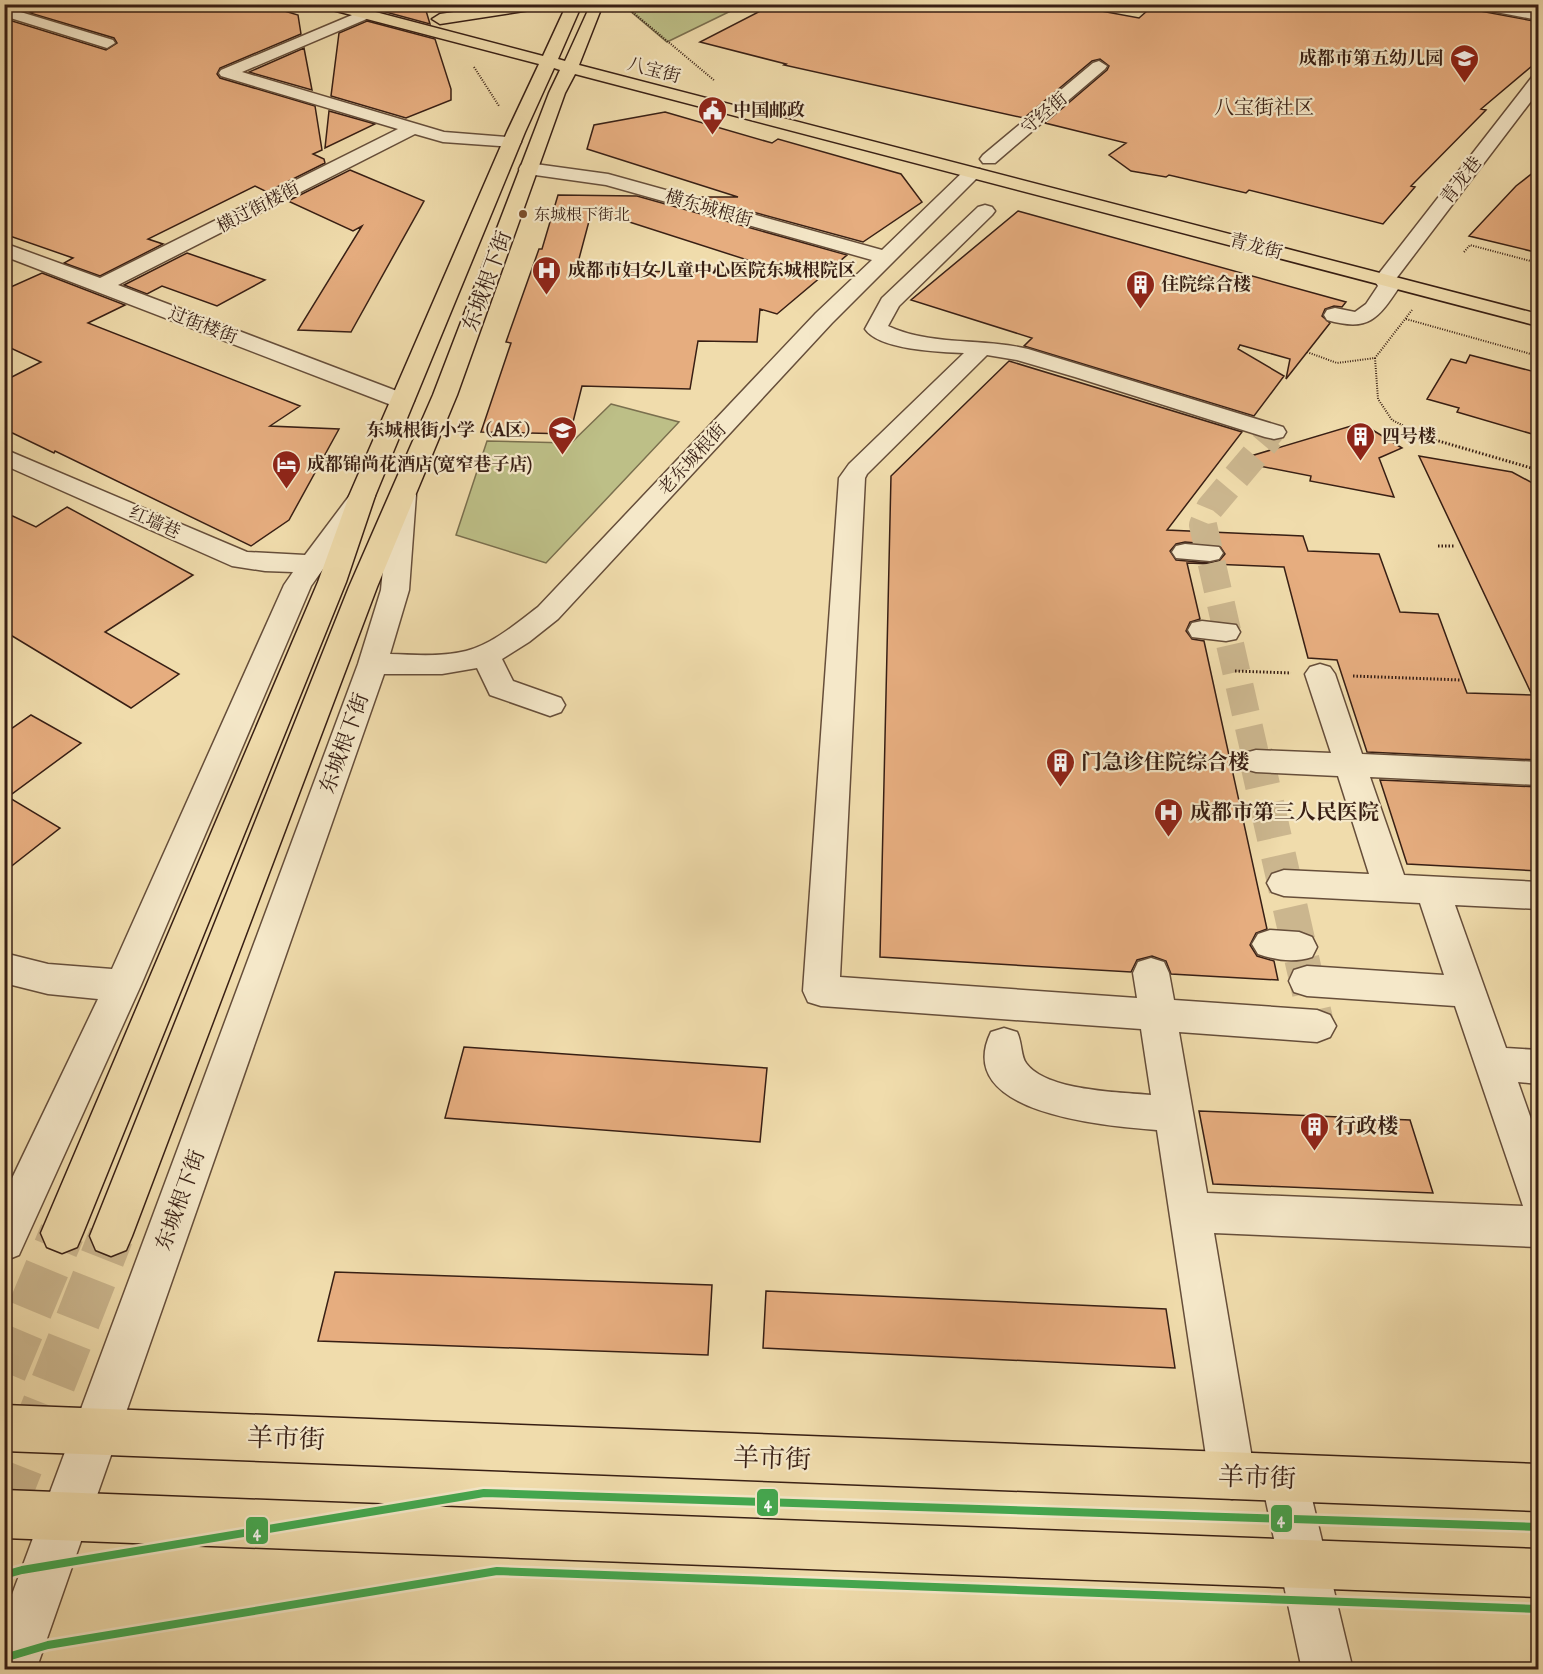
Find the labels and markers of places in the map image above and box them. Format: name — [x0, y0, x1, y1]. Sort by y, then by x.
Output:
school or university icon: 成都市第五幼儿园 — [1448, 42, 1480, 84]
place label: 成都市第五幼儿园 — [1299, 48, 1443, 71]
public building icon: 中国邮政 — [696, 94, 728, 136]
place label: 中国邮政 — [733, 100, 805, 123]
place label: 东城根下街北 — [534, 206, 630, 226]
marker: 东城根下街北 — [517, 208, 529, 220]
hospital icon: 成都市妇女儿童中心医院东城根院区 — [531, 254, 563, 296]
place label: 成都市妇女儿童中心医院东城根院区 — [568, 260, 856, 283]
building icon: 住院综合楼 — [1124, 268, 1156, 310]
place label: 住院综合楼 — [1161, 274, 1251, 297]
school or university icon: 东城根街小学（A区） — [546, 414, 578, 456]
place label: 东城根街小学（A区） — [367, 420, 541, 443]
building icon: 四号楼 — [1345, 420, 1377, 462]
place label: 四号楼 — [1382, 426, 1436, 449]
hotel icon: 成都锦尚花酒店(宽窄巷子店) — [270, 448, 302, 490]
place label: 成都锦尚花酒店(宽窄巷子店) — [307, 454, 532, 477]
building icon: 门急诊住院综合楼 — [1044, 746, 1076, 788]
place label: 门急诊住院综合楼 — [1081, 750, 1249, 777]
hospital icon: 成都市第三人民医院 — [1153, 796, 1185, 838]
place label: 成都市第三人民医院 — [1190, 800, 1379, 827]
building icon: 行政楼 — [1298, 1110, 1330, 1152]
place label: 行政楼 — [1335, 1114, 1398, 1141]

